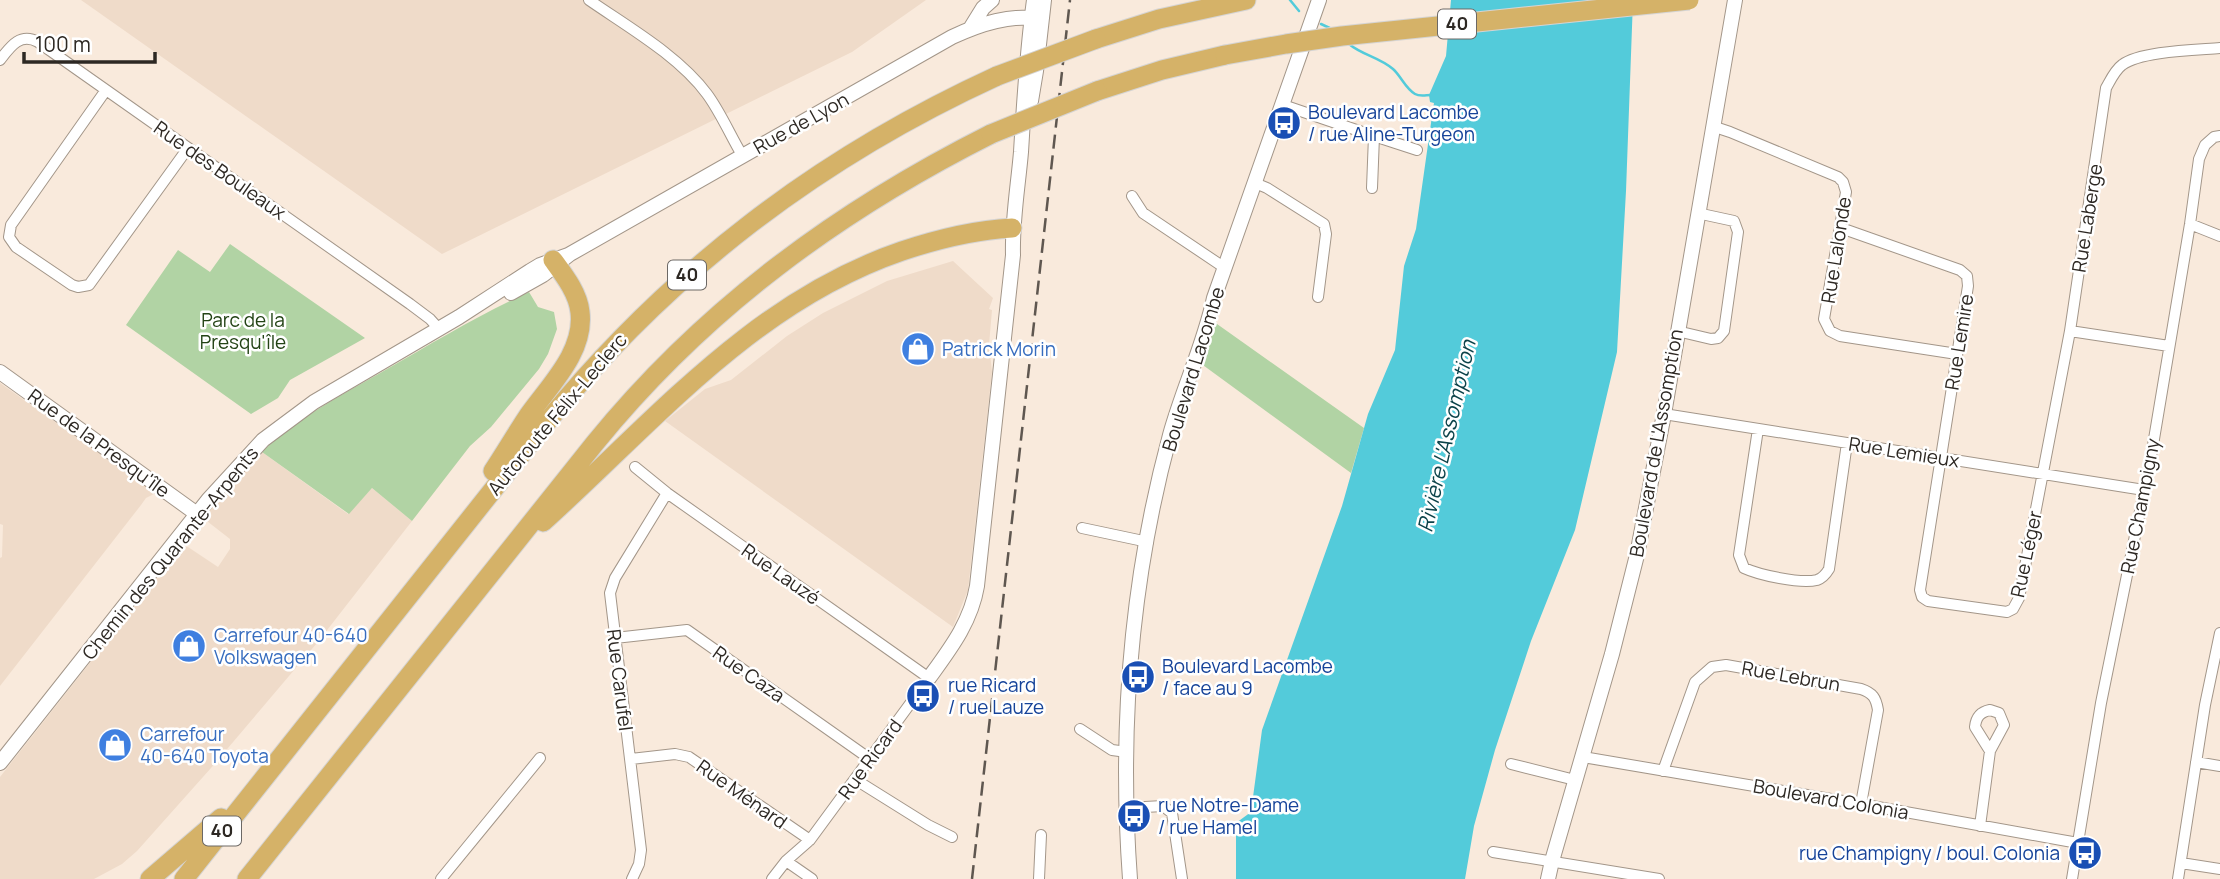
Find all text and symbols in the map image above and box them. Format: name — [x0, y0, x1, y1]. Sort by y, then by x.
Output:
road number: 40 — [1438, 9, 1476, 38]
scale bar — [24, 21, 156, 65]
text: 100 m — [35, 30, 91, 58]
street label: Rue de Lyon — [749, 86, 853, 160]
place label: Boulevard Lacombe / rue Aline-Turgeon — [1308, 99, 1479, 147]
bus stop icon: Boulevard Lacombe / rue Aline-Turgeon — [1265, 104, 1303, 142]
street label: Rue des Bouleaux — [149, 115, 291, 225]
street label: Rue Laberge — [2066, 162, 2108, 274]
street label: Rue Lalonde — [1815, 195, 1857, 305]
road number: 40 — [668, 260, 706, 290]
street label: Boulevard Lacombe — [1156, 283, 1230, 455]
street label: Rue Lemire — [1939, 292, 1979, 392]
park label: Parc de la Presqu'île — [200, 307, 286, 355]
street label: Autoroute Félix-Leclerc — [481, 327, 633, 501]
street label: Boulevard de L'Assomption — [1623, 327, 1689, 559]
shop icon: Patrick Morin — [899, 330, 937, 368]
place label: Patrick Morin — [942, 336, 1056, 362]
water label: Rivière L'Assomption — [1410, 336, 1482, 535]
street label: Rue de la Presqu'île — [23, 383, 175, 503]
street label: Rue Lemieux — [1847, 430, 1961, 474]
street label: Rue Champigny — [2114, 436, 2166, 576]
street label: Chemin des Quarante-Arpents — [76, 441, 264, 665]
street label: Rue Léger — [2004, 508, 2048, 600]
street label: Rue Lauzé — [737, 537, 825, 611]
place label: Carrefour 40-640 Volkswagen — [214, 622, 368, 670]
shop icon: Carrefour 40-640 Volkswagen — [170, 627, 208, 665]
street label: Rue Carufel — [601, 628, 639, 732]
street label: Rue Caza — [708, 640, 790, 708]
place label: Boulevard Lacombe / face au 9 — [1162, 653, 1333, 701]
street label: Rue Lebrun — [1740, 655, 1842, 697]
bus stop icon: Boulevard Lacombe / face au 9 — [1119, 658, 1157, 696]
place label: rue Ricard / rue Lauze — [948, 672, 1044, 720]
bus stop icon: rue Ricard / rue Lauze — [904, 677, 942, 715]
street label: Rue Ricard — [832, 714, 908, 804]
place label: Carrefour 40-640 Toyota — [140, 721, 269, 769]
shop icon: Carrefour 40-640 Toyota — [96, 726, 134, 764]
street label: Rue Ménard — [692, 753, 792, 835]
street label: Boulevard Colonia — [1751, 773, 1911, 825]
place label: rue Notre-Dame / rue Hamel — [1158, 792, 1299, 840]
bus stop icon: rue Notre-Dame / rue Hamel — [1115, 797, 1153, 835]
road number: 40 — [203, 816, 241, 846]
bus stop icon: rue Champigny / boul. Colonia — [2066, 834, 2104, 872]
place label: rue Champigny / boul. Colonia — [1799, 840, 2060, 866]

